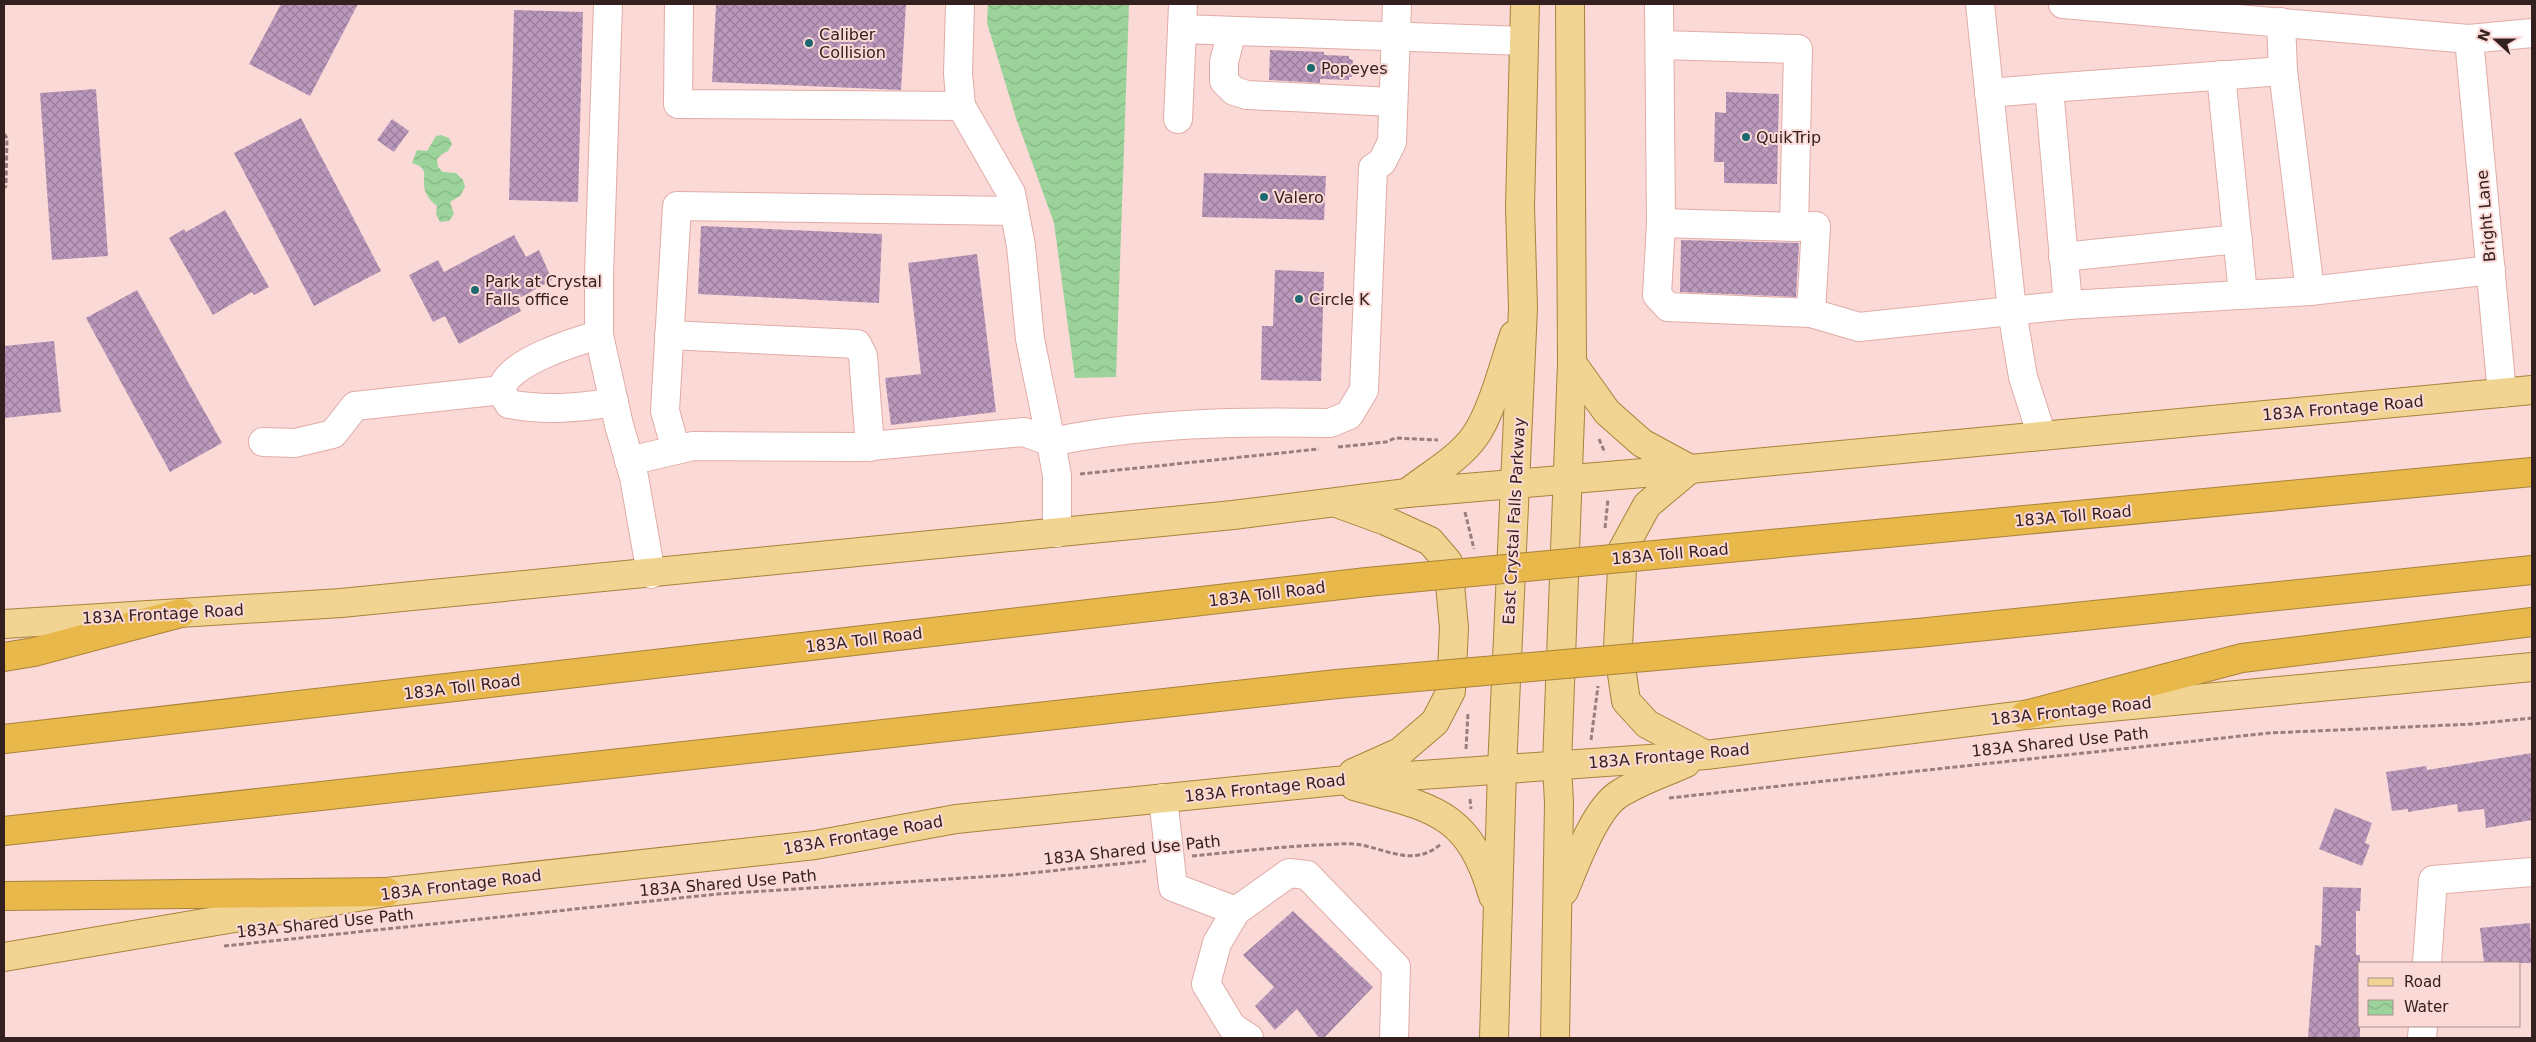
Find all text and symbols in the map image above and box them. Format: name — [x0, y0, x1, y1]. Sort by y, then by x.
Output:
north arrow — [2471, 15, 2521, 65]
place label: Caliber Collision — [819, 25, 886, 62]
text: N — [2474, 27, 2493, 44]
marker: Caliber Collision — [803, 37, 815, 49]
place label: Popeyes — [1321, 59, 1388, 78]
marker: Popeyes — [1305, 62, 1317, 74]
place label: QuikTrip — [1756, 128, 1821, 147]
marker: QuikTrip — [1740, 131, 1752, 143]
street label: Bright Lane — [2473, 169, 2499, 263]
place label: Valero — [1274, 188, 1324, 207]
marker: Valero — [1258, 191, 1270, 203]
place label: Park at Crystal Falls office — [485, 272, 602, 309]
marker: Park at Crystal Falls office — [469, 284, 481, 296]
place label: Circle K — [1309, 290, 1370, 309]
marker: Circle K — [1293, 293, 1305, 305]
street label: 183A Frontage Road — [2261, 391, 2425, 425]
street label: East Crystal Falls Parkway — [1499, 417, 1529, 625]
street label: 183A Toll Road — [2014, 501, 2132, 531]
street label: 183A Toll Road — [1611, 539, 1729, 569]
street label: 183A Toll Road — [1208, 577, 1326, 611]
street label: 183A Frontage Road — [82, 600, 244, 628]
street label: 183A Toll Road — [805, 623, 923, 657]
street label: 183A Toll Road — [403, 670, 521, 704]
street label: 183A Frontage Road — [1989, 693, 2153, 729]
street label: 183A Shared Use Path — [1970, 723, 2150, 761]
street label: 183A Frontage Road — [1587, 739, 1751, 773]
street label: 183A Frontage Road — [1183, 770, 1347, 806]
street label: 183A Frontage Road — [782, 812, 944, 858]
street label: 183A Shared Use Path — [1042, 831, 1222, 869]
street label: 183A Frontage Road — [379, 866, 543, 904]
street label: 183A Shared Use Path — [638, 866, 818, 900]
street label: 183A Shared Use Path — [235, 904, 415, 942]
legend — [2358, 962, 2521, 1027]
text: Road — [2404, 973, 2442, 991]
text: Water — [2404, 998, 2449, 1016]

